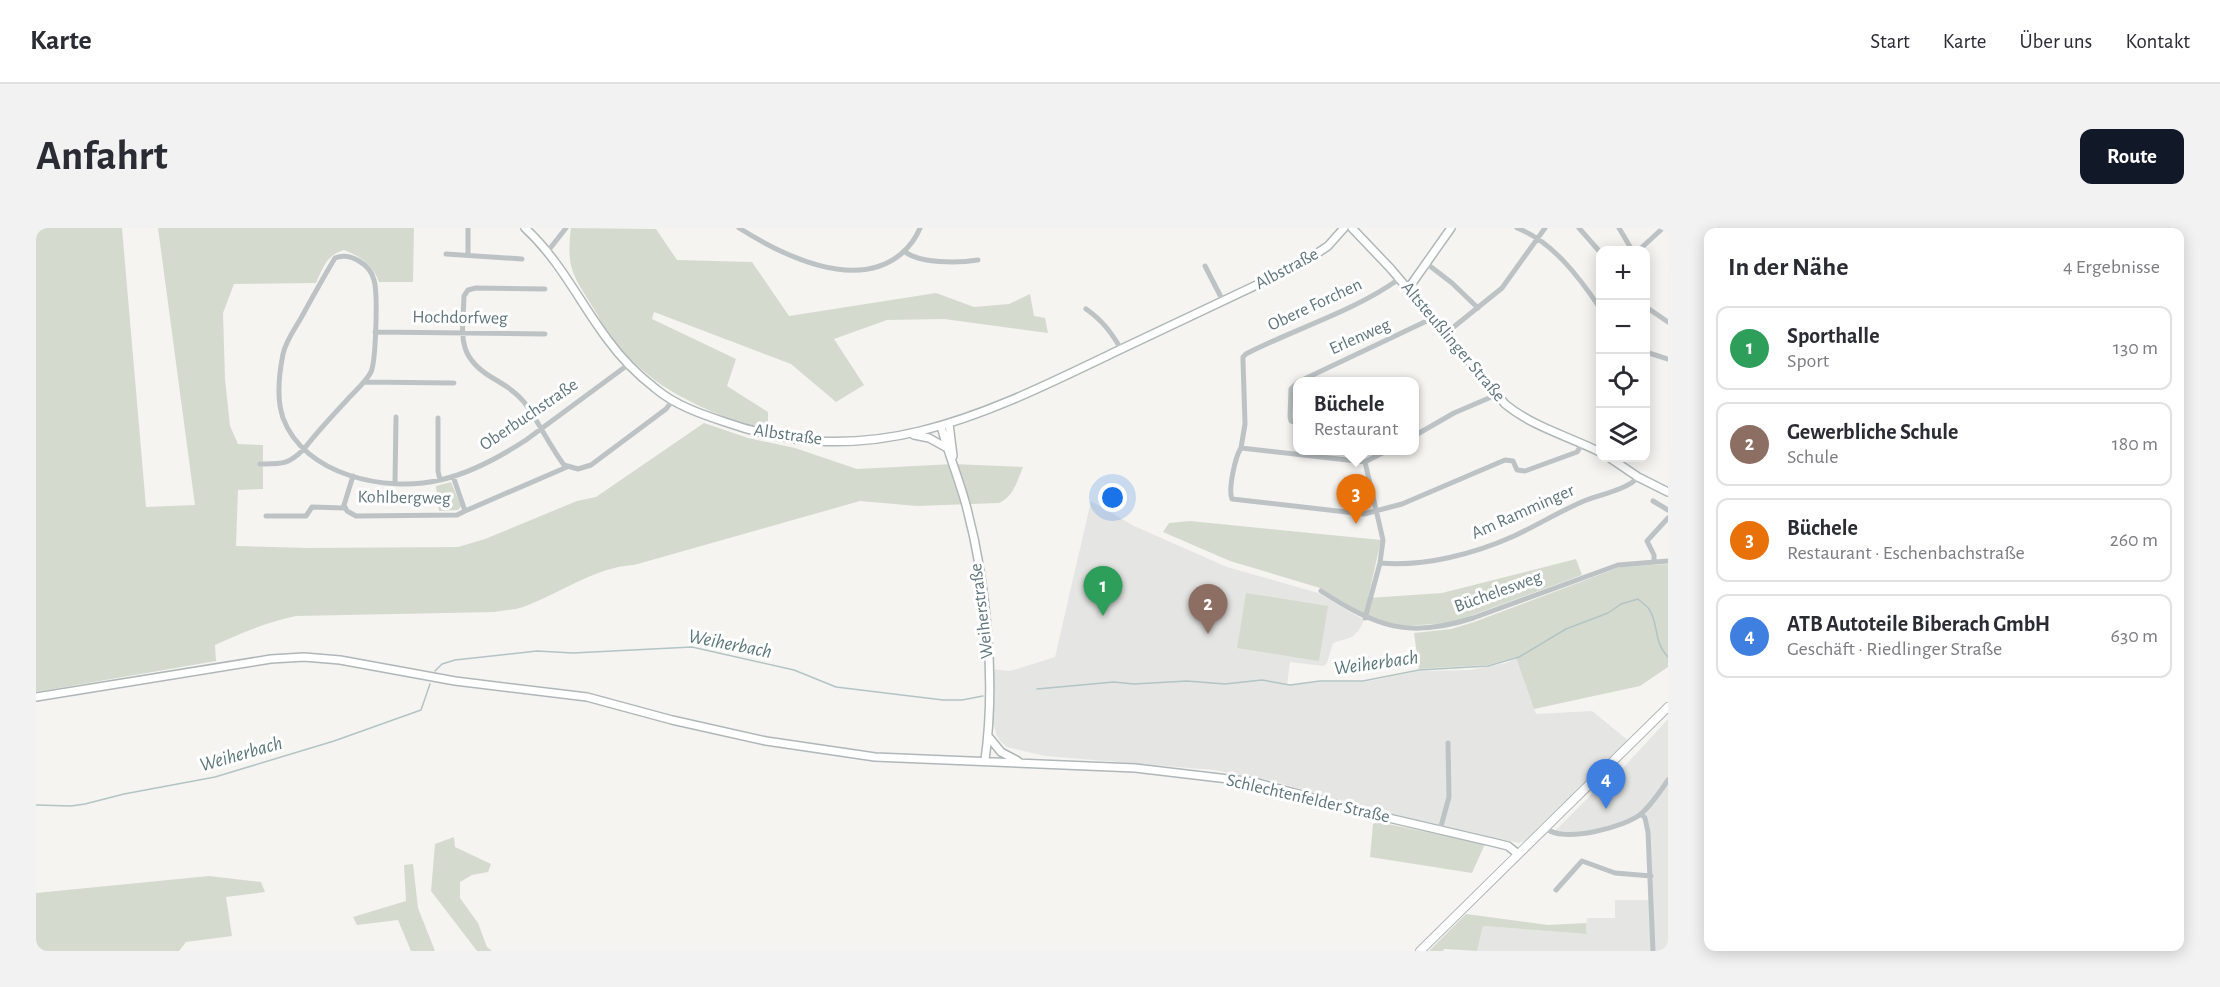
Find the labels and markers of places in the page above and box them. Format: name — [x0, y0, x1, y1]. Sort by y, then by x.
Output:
pin: 3 — [1336, 474, 1376, 524]
pin: 1 — [1084, 566, 1122, 616]
pin: 2 — [1188, 584, 1228, 634]
pin: 4 — [1586, 760, 1626, 809]

